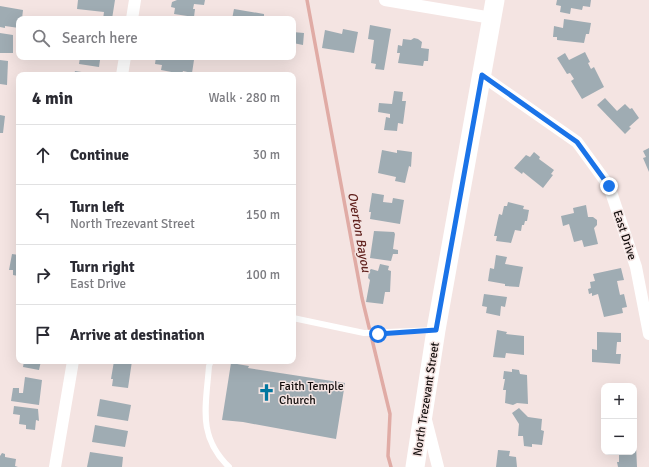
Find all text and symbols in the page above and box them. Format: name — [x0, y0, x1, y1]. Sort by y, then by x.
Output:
search box — [16, 16, 296, 60]
icon: search — [30, 27, 52, 49]
text: Search here — [62, 29, 138, 47]
text: 4 min — [32, 88, 73, 109]
text: Walk · 280 m — [209, 90, 280, 106]
icon: ahead — [32, 144, 54, 166]
text: Continue — [70, 146, 129, 164]
text: 30 m — [253, 147, 280, 163]
route end — [600, 177, 618, 195]
water label: Overton Bayou — [344, 191, 374, 274]
text: Turn left — [70, 198, 124, 216]
icon: left — [32, 204, 54, 226]
text: 150 m — [246, 207, 280, 223]
street label: East Drive — [609, 208, 640, 262]
text: North Trezevant Street — [70, 216, 195, 232]
text: Turn right — [70, 258, 135, 276]
icon: right — [32, 264, 54, 286]
text: 100 m — [246, 267, 280, 283]
text: East Drive — [70, 276, 126, 292]
icon: arrive — [32, 324, 54, 346]
route start — [369, 325, 387, 343]
text: Arrive at destination — [70, 326, 205, 344]
street label: North Trezevant Street — [410, 341, 443, 457]
place label: Faith Temple Church — [279, 379, 344, 408]
church icon: Faith Temple Church — [256, 383, 276, 403]
map controls — [601, 383, 637, 455]
button: + — [601, 383, 637, 419]
button: − — [601, 419, 637, 455]

